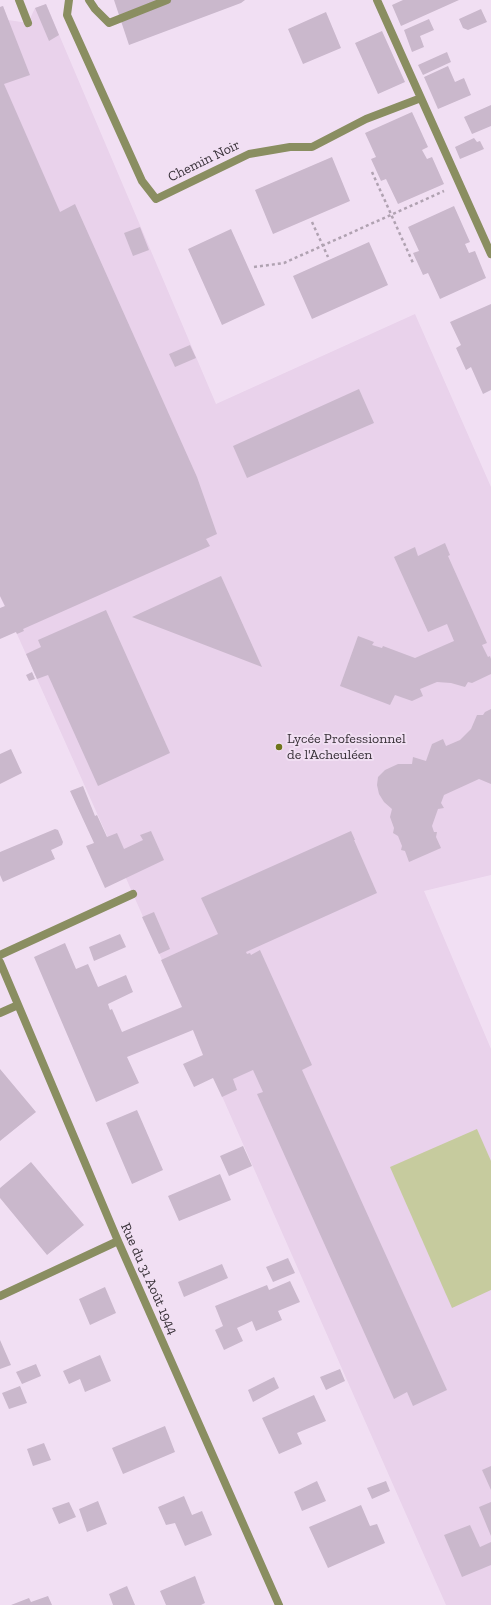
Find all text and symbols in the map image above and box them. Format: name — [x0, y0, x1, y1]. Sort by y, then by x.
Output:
street label: Chemin Noir — [165, 136, 243, 186]
place label: Lycée Professionnel de l'Acheuléen — [287, 731, 406, 764]
marker: Lycée Professionnel de l'Acheuléen — [274, 742, 284, 752]
street label: Rue du 31 Août 1944 — [117, 1220, 181, 1338]

